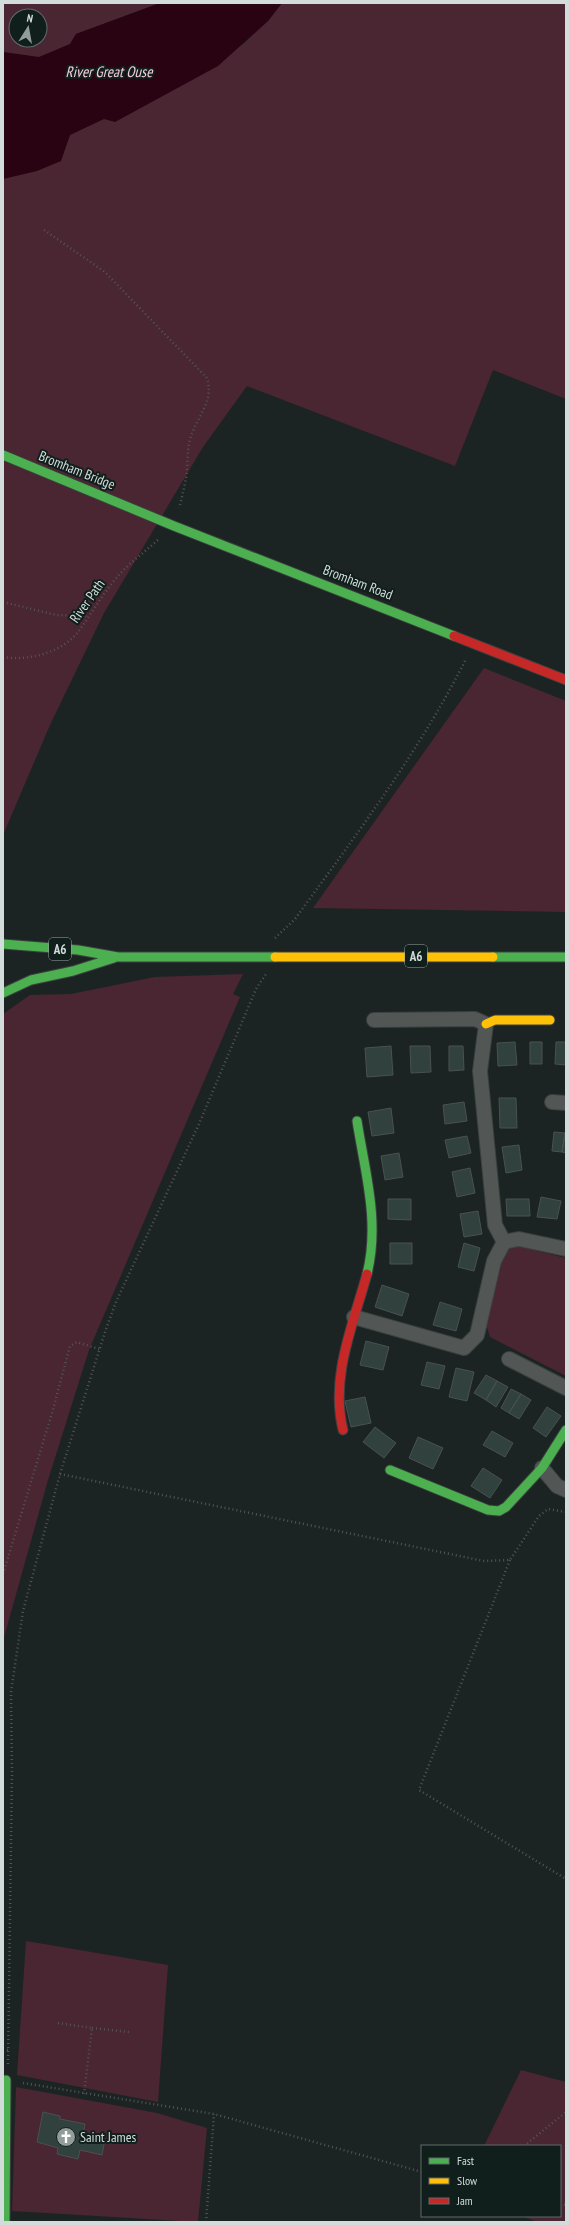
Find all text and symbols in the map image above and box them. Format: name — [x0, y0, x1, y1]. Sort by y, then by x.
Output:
north arrow — [8, 8, 48, 48]
text: N — [26, 11, 34, 26]
water label: River Great Ouse — [66, 62, 153, 81]
street label: Bromham Bridge — [36, 447, 118, 494]
street label: Bromham Road — [321, 560, 395, 604]
street label: River Path — [65, 576, 109, 626]
road number: A6 — [49, 938, 71, 960]
road number: A6 — [405, 945, 427, 967]
church icon: Saint James — [55, 2126, 77, 2148]
place label: Saint James — [80, 2128, 136, 2146]
legend — [421, 2145, 561, 2217]
text: Fast — [457, 2153, 475, 2168]
text: Slow — [457, 2173, 478, 2188]
text: Jam — [456, 2193, 473, 2208]

